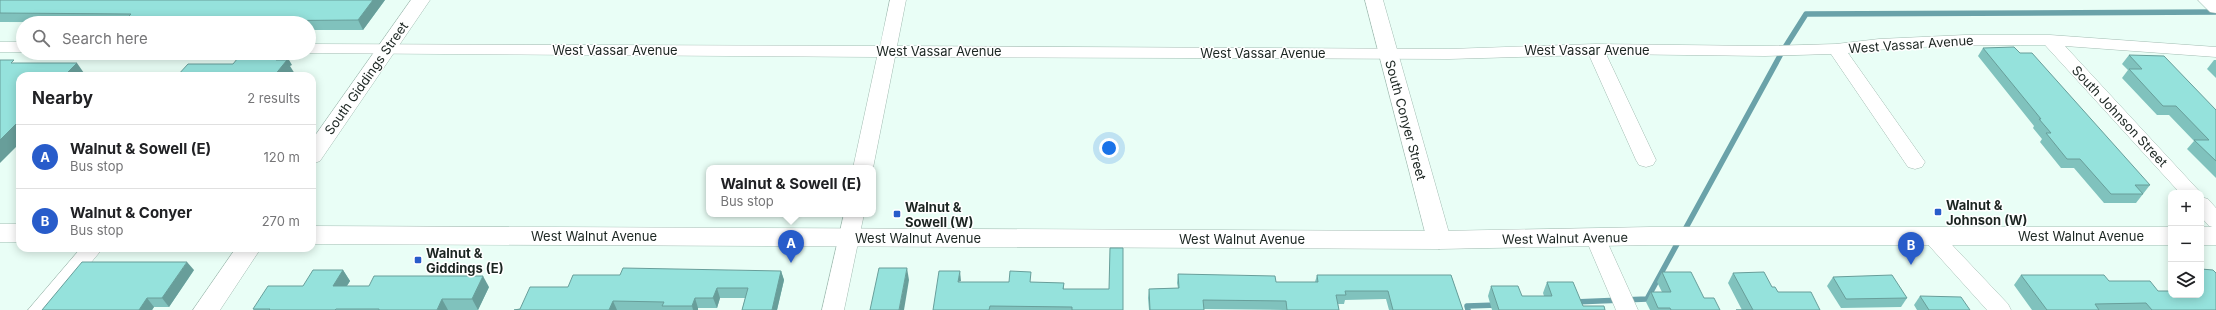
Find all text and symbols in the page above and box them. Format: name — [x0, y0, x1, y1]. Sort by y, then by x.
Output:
search box — [16, 16, 316, 60]
street label: South Giddings Street — [321, 18, 411, 138]
icon: search — [30, 27, 52, 49]
text: Search here — [62, 29, 148, 48]
street label: West Vassar Avenue — [1848, 32, 1974, 56]
street label: West Vassar Avenue — [552, 42, 678, 58]
street label: West Vassar Avenue — [1524, 42, 1650, 58]
street label: West Vassar Avenue — [876, 43, 1002, 59]
street label: West Vassar Avenue — [1200, 45, 1326, 61]
street label: South Conyer Street — [1382, 58, 1430, 182]
street label: South Johnson Street — [2069, 62, 2171, 170]
text: Nearby — [32, 88, 93, 108]
text: 2 results — [247, 90, 300, 106]
your location — [1099, 138, 1119, 158]
text: Walnut & Sowell (E) — [70, 139, 211, 158]
text: A — [40, 149, 50, 165]
text: 120 m — [264, 149, 300, 165]
text: Bus stop — [70, 158, 123, 174]
popup — [706, 165, 876, 217]
text: Walnut & Sowell (E) — [720, 174, 862, 193]
map controls — [2168, 190, 2204, 298]
button: + — [2168, 190, 2204, 226]
text: Bus stop — [720, 193, 774, 209]
place label: Walnut & Johnson (W) — [1946, 197, 2027, 228]
place label: Walnut & Sowell (W) — [905, 199, 973, 230]
text: Walnut & Conyer — [70, 203, 192, 222]
marker: Walnut & Johnson (W) — [1933, 207, 1943, 217]
marker: Walnut & Sowell (W) — [892, 209, 902, 219]
text: B — [41, 213, 49, 229]
text: 270 m — [262, 213, 300, 229]
text: Bus stop — [70, 222, 123, 238]
button: − — [2168, 226, 2204, 262]
street label: West Walnut Avenue — [531, 228, 657, 244]
street label: West Walnut Avenue — [2018, 228, 2144, 244]
street label: West Walnut Avenue — [1502, 229, 1628, 247]
pin: A — [778, 230, 804, 263]
street label: West Walnut Avenue — [855, 230, 981, 246]
street label: West Walnut Avenue — [1179, 231, 1305, 247]
pin: B — [1898, 232, 1924, 265]
place label: Walnut & Giddings (E) — [426, 245, 504, 276]
marker: Walnut & Giddings (E) — [413, 255, 423, 265]
button: layers — [2168, 262, 2204, 298]

